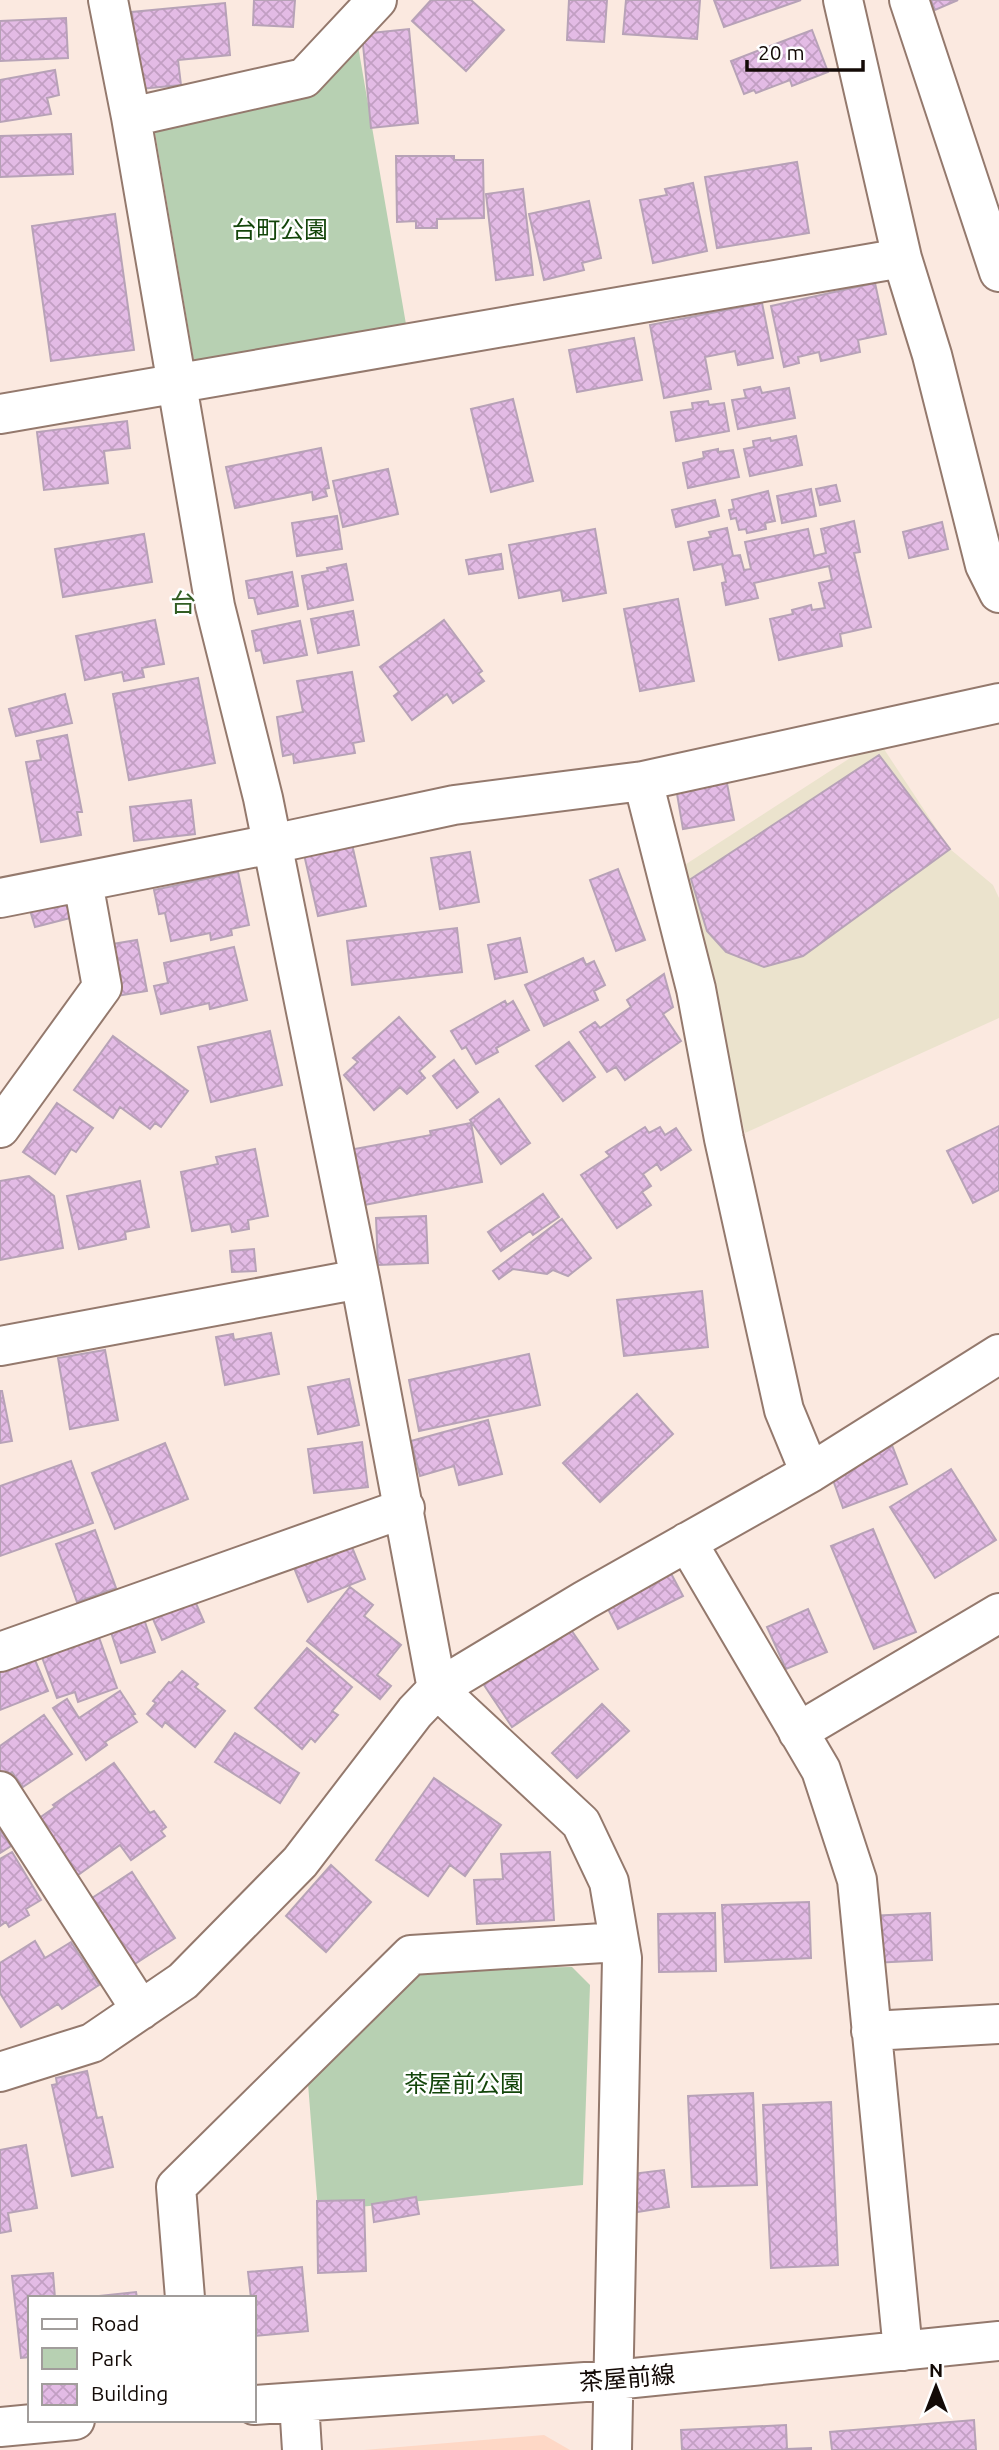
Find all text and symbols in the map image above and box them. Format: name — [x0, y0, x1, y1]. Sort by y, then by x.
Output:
scale bar — [747, 28, 862, 72]
text: 20 m — [758, 40, 805, 64]
park label: 台町公園 — [232, 216, 328, 243]
district label: 台 — [170, 588, 196, 617]
park label: 茶屋前公園 — [404, 2070, 524, 2097]
legend — [28, 2296, 256, 2422]
text: Road — [91, 2311, 139, 2335]
text: Park — [91, 2346, 133, 2370]
north arrow — [901, 2352, 971, 2422]
text: N — [929, 2359, 943, 2381]
street label: 茶屋前線 — [578, 2360, 676, 2396]
text: Building — [91, 2381, 168, 2405]

